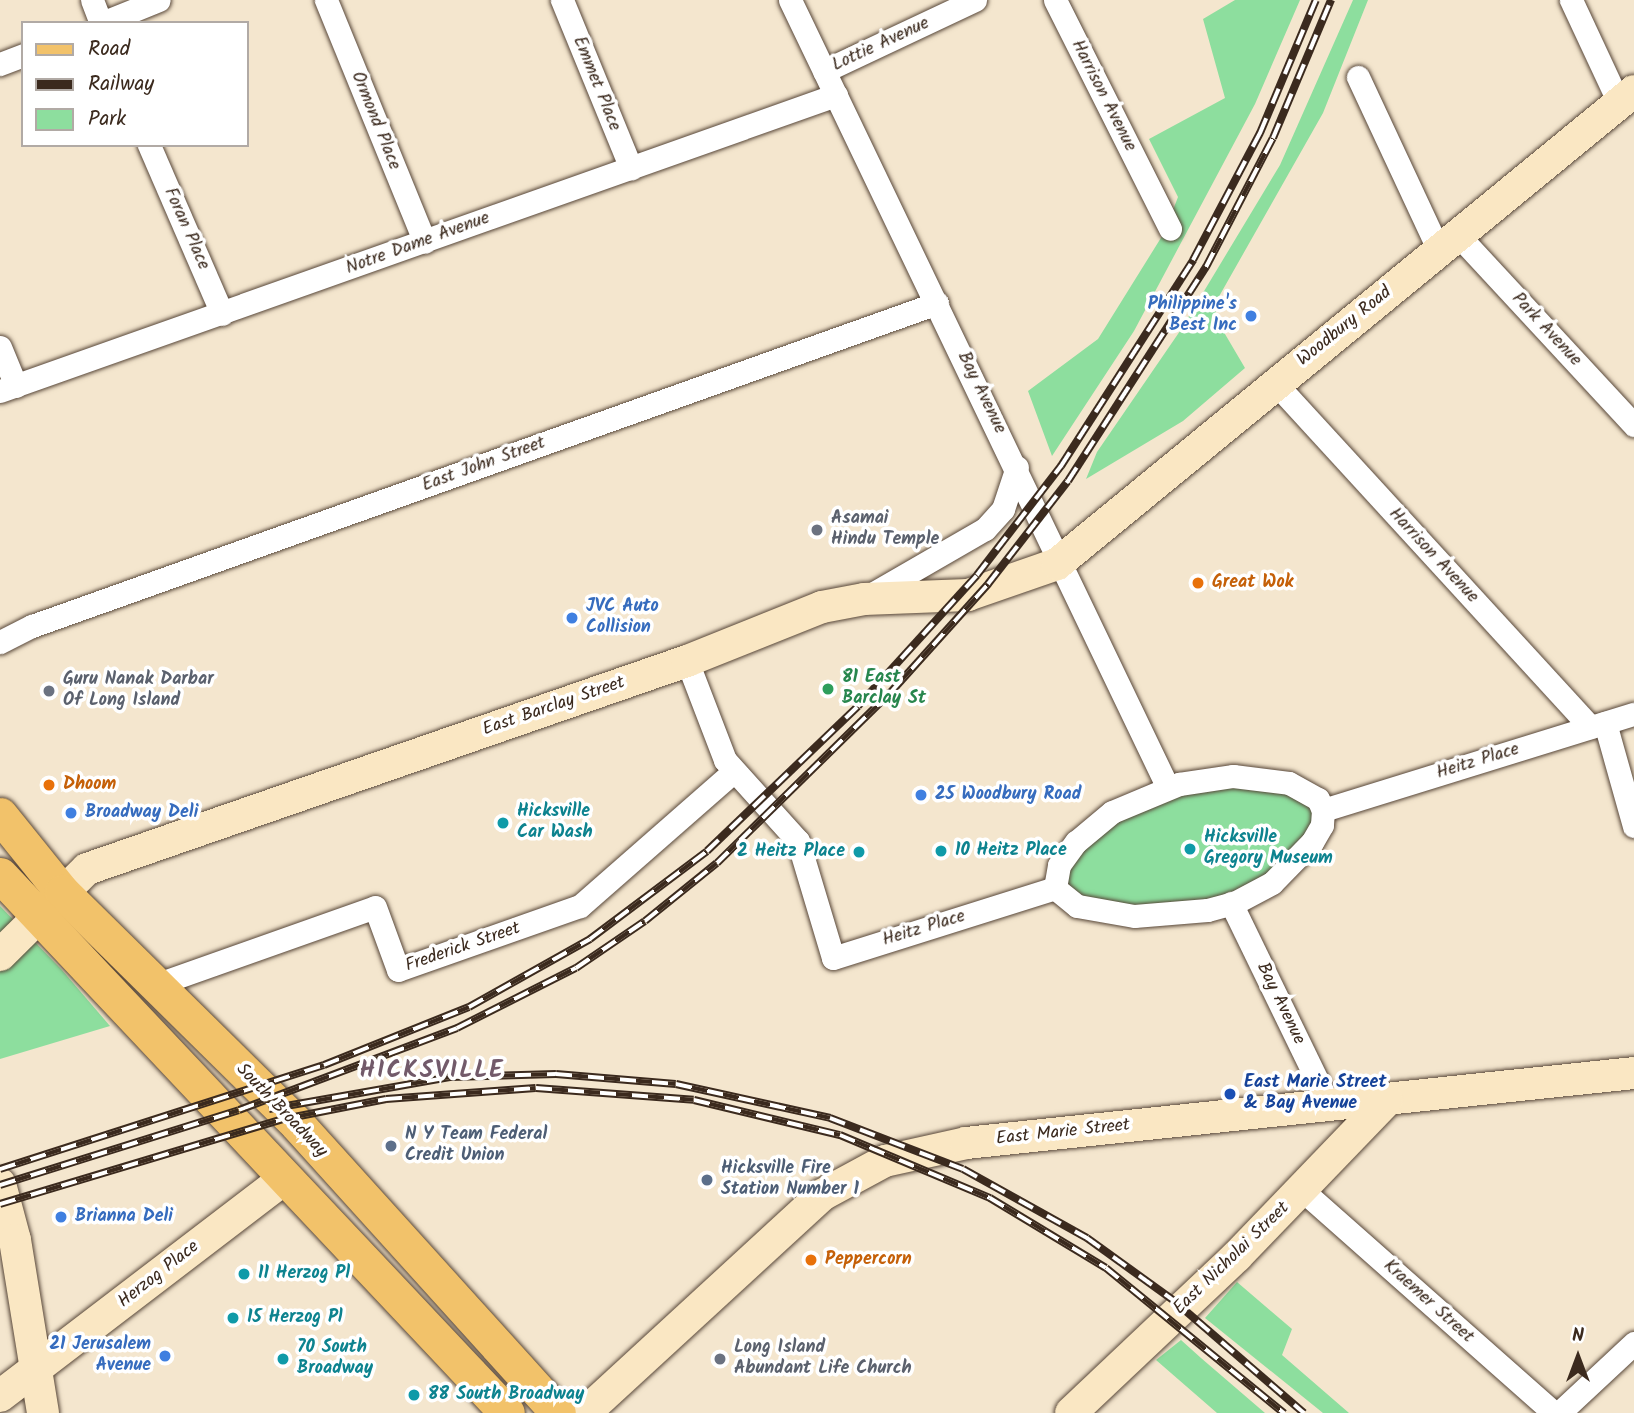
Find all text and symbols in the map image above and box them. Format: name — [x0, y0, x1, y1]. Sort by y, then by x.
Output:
street label: Lottie Avenue — [829, 13, 933, 77]
legend — [21, 21, 248, 147]
text: Road — [88, 33, 130, 66]
street label: Emmet Place — [567, 33, 625, 135]
street label: Harrison Avenue — [1066, 37, 1140, 155]
text: Railway — [88, 68, 154, 101]
street label: Ormond Place — [346, 69, 404, 173]
text: Park — [88, 103, 126, 136]
street label: Foran Place — [158, 185, 214, 273]
street label: Notre Dame Avenue — [343, 208, 493, 280]
street label: Woodbury Road — [1293, 282, 1397, 372]
street label: Park Avenue — [1506, 289, 1586, 371]
place label: Philippine's Best Inc — [1148, 295, 1237, 338]
marker: Philippine's Best Inc — [1243, 308, 1259, 324]
street label: Bay Avenue — [952, 348, 1010, 438]
street label: East John Street — [419, 433, 549, 497]
street label: Harrison Avenue — [1383, 504, 1483, 608]
place label: Asamai Hindu Temple — [831, 509, 939, 552]
marker: Asamai Hindu Temple — [809, 522, 825, 538]
place label: Great Wok — [1212, 572, 1293, 594]
marker: Great Wok — [1190, 575, 1206, 591]
place label: JVC Auto Collision — [586, 597, 659, 640]
marker: JVC Auto Collision — [564, 610, 580, 626]
place label: 81 East Barclay St — [842, 668, 926, 710]
place label: Guru Nanak Darbar Of Long Island — [63, 670, 214, 712]
street label: East Barclay Street — [480, 673, 628, 741]
marker: 81 East Barclay St — [820, 681, 836, 697]
marker: Guru Nanak Darbar Of Long Island — [41, 683, 57, 699]
street label: Heitz Place — [1434, 739, 1522, 785]
place label: Dhoom — [63, 774, 116, 796]
marker: Dhoom — [41, 777, 57, 793]
place label: 25 Woodbury Road — [935, 784, 1081, 806]
marker: 25 Woodbury Road — [913, 787, 929, 803]
place label: Broadway Deli — [85, 802, 198, 824]
place label: Hicksville Car Wash — [517, 802, 593, 844]
marker: Broadway Deli — [63, 805, 79, 821]
marker: Hicksville Car Wash — [495, 815, 511, 831]
place label: Hicksville Gregory Museum — [1204, 828, 1333, 870]
place label: 10 Heitz Place — [955, 840, 1067, 862]
place label: 2 Heitz Place — [737, 841, 845, 863]
marker: Hicksville Gregory Museum — [1182, 841, 1198, 857]
marker: 10 Heitz Place — [933, 843, 949, 859]
marker: 2 Heitz Place — [851, 844, 867, 860]
street label: Heitz Place — [880, 906, 968, 952]
street label: Frederick Street — [403, 918, 523, 978]
street label: Bay Avenue — [1251, 959, 1309, 1049]
district label: HICKSVILLE — [361, 1057, 503, 1085]
street label: South Broadway — [231, 1060, 331, 1162]
place label: East Marie Street & Bay Avenue — [1244, 1073, 1387, 1116]
marker: East Marie Street & Bay Avenue — [1222, 1086, 1238, 1102]
street label: East Marie Street — [995, 1115, 1131, 1151]
place label: N Y Team Federal Credit Union — [405, 1125, 547, 1168]
marker: N Y Team Federal Credit Union — [383, 1138, 399, 1154]
place label: Hicksville Fire Station Number 1 — [721, 1159, 859, 1202]
marker: Hicksville Fire Station Number 1 — [699, 1172, 715, 1188]
street label: East Nicholai Street — [1169, 1198, 1295, 1320]
place label: Brianna Deli — [75, 1206, 173, 1228]
marker: Brianna Deli — [53, 1209, 69, 1225]
street label: Herzog Place — [114, 1237, 204, 1313]
place label: Peppercorn — [825, 1249, 912, 1271]
marker: Peppercorn — [803, 1252, 819, 1268]
street label: Kraemer Street — [1378, 1256, 1478, 1348]
place label: 11 Herzog Pl — [258, 1263, 350, 1285]
marker: 11 Herzog Pl — [236, 1266, 252, 1282]
place label: 15 Herzog Pl — [247, 1307, 343, 1329]
marker: 15 Herzog Pl — [225, 1310, 241, 1326]
text: N — [1572, 1321, 1584, 1351]
north arrow — [1543, 1322, 1613, 1392]
place label: 21 Jerusalem Avenue — [49, 1335, 151, 1378]
place label: 70 South Broadway — [297, 1338, 373, 1380]
place label: Long Island Abundant Life Church — [734, 1338, 912, 1380]
marker: 21 Jerusalem Avenue — [157, 1348, 173, 1364]
marker: 70 South Broadway — [275, 1351, 291, 1367]
marker: Long Island Abundant Life Church — [712, 1351, 728, 1367]
place label: 88 South Broadway — [428, 1384, 584, 1406]
marker: 88 South Broadway — [406, 1387, 422, 1403]

